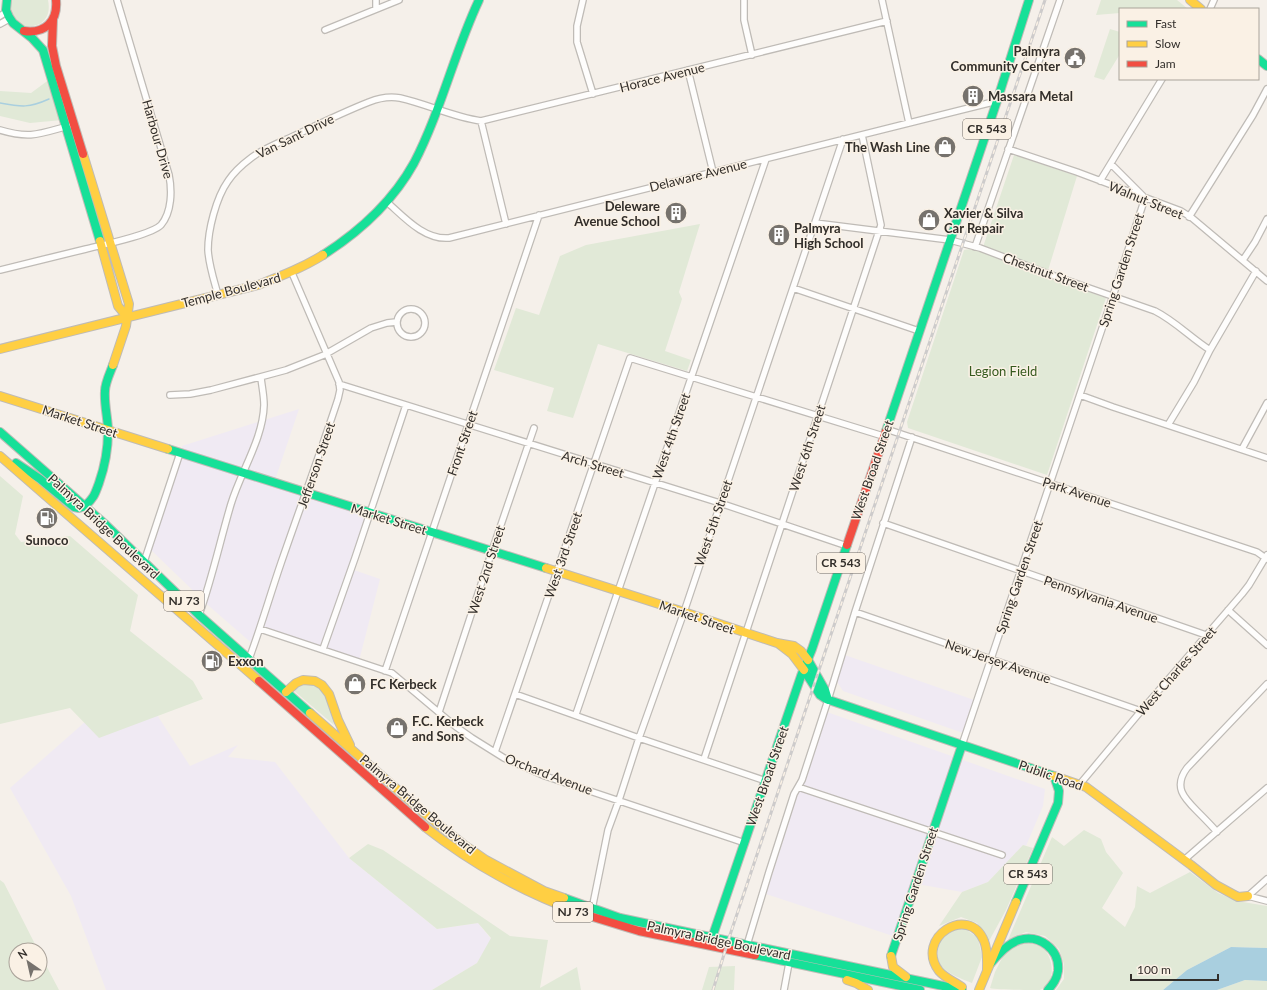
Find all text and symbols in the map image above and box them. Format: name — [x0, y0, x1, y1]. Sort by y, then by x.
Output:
legend — [1119, 8, 1259, 80]
text: Fast — [1155, 16, 1177, 31]
text: Slow — [1155, 36, 1181, 51]
place label: Palmyra Community Center — [951, 43, 1060, 74]
public building icon: Palmyra Community Center — [1062, 45, 1088, 71]
text: Jam — [1155, 56, 1176, 71]
street label: Horace Avenue — [618, 59, 706, 95]
building icon: Massara Metal — [960, 83, 986, 109]
place label: Massara Metal — [988, 88, 1073, 104]
street label: Harbour Drive — [139, 98, 177, 181]
street label: Van Sant Drive — [254, 110, 337, 162]
road number: CR 543 — [963, 119, 1011, 139]
shop icon: The Wash Line — [932, 134, 958, 160]
place label: The Wash Line — [845, 139, 930, 155]
street label: Delaware Avenue — [648, 155, 749, 195]
street label: Walnut Street — [1106, 178, 1186, 222]
place label: Deleware Avenue School — [573, 198, 660, 229]
building icon: Deleware Avenue School — [663, 200, 689, 226]
place label: Xavier & Silva Car Repair — [944, 205, 1023, 236]
shop icon: Xavier & Silva Car Repair — [916, 207, 942, 233]
street label: Spring Garden Street — [1095, 211, 1147, 329]
place label: Palmyra High School — [794, 220, 863, 251]
building icon: Palmyra High School — [766, 222, 792, 248]
street label: Chestnut Street — [1001, 249, 1091, 295]
street label: Temple Boulevard — [180, 269, 282, 311]
park label: Legion Field — [969, 363, 1037, 379]
street label: West 4th Street — [649, 390, 693, 481]
street label: Market Street — [40, 401, 120, 441]
street label: West 6th Street — [785, 402, 829, 493]
street label: Front Street — [443, 408, 481, 478]
street label: West Broad Street — [847, 418, 897, 522]
street label: Jefferson Street — [294, 420, 338, 510]
street label: Arch Street — [560, 447, 626, 481]
street label: Palmyra Bridge Boulevard — [45, 470, 163, 582]
street label: Park Avenue — [1041, 473, 1114, 511]
street label: West 5th Street — [691, 477, 735, 568]
street label: Market Street — [349, 500, 429, 538]
fuel station icon: Sunoco — [34, 505, 60, 531]
street label: West 3rd Street — [541, 510, 585, 600]
street label: Spring Garden Street — [992, 518, 1046, 636]
street label: West 2nd Street — [464, 523, 508, 617]
place label: Sunoco — [26, 532, 69, 548]
road number: CR 543 — [817, 553, 865, 573]
street label: Pennsylvania Avenue — [1042, 572, 1160, 626]
road number: NJ 73 — [164, 591, 204, 611]
street label: Market Street — [657, 597, 737, 637]
street label: West Charles Street — [1133, 623, 1219, 719]
street label: New Jersey Avenue — [943, 635, 1053, 687]
fuel station icon: Exxon — [199, 648, 225, 674]
place label: Exxon — [228, 653, 264, 669]
shop icon: FC Kerbeck — [342, 671, 368, 697]
place label: FC Kerbeck — [370, 676, 437, 692]
place label: F.C. Kerbeck and Sons — [412, 713, 484, 744]
shop icon: F.C. Kerbeck and Sons — [384, 715, 410, 741]
street label: West Broad Street — [742, 724, 792, 828]
street label: Orchard Avenue — [503, 750, 595, 798]
street label: Palmyra Bridge Boulevard — [357, 751, 479, 857]
street label: Public Road — [1017, 757, 1085, 793]
street label: Spring Garden Street — [889, 825, 941, 943]
road number: CR 543 — [1004, 864, 1052, 884]
road number: NJ 73 — [553, 902, 593, 922]
street label: Palmyra Bridge Boulevard — [646, 917, 792, 963]
north arrow — [8, 942, 48, 982]
text: N — [15, 946, 29, 961]
scale bar — [1131, 956, 1218, 982]
text: 100 m — [1137, 962, 1171, 977]

